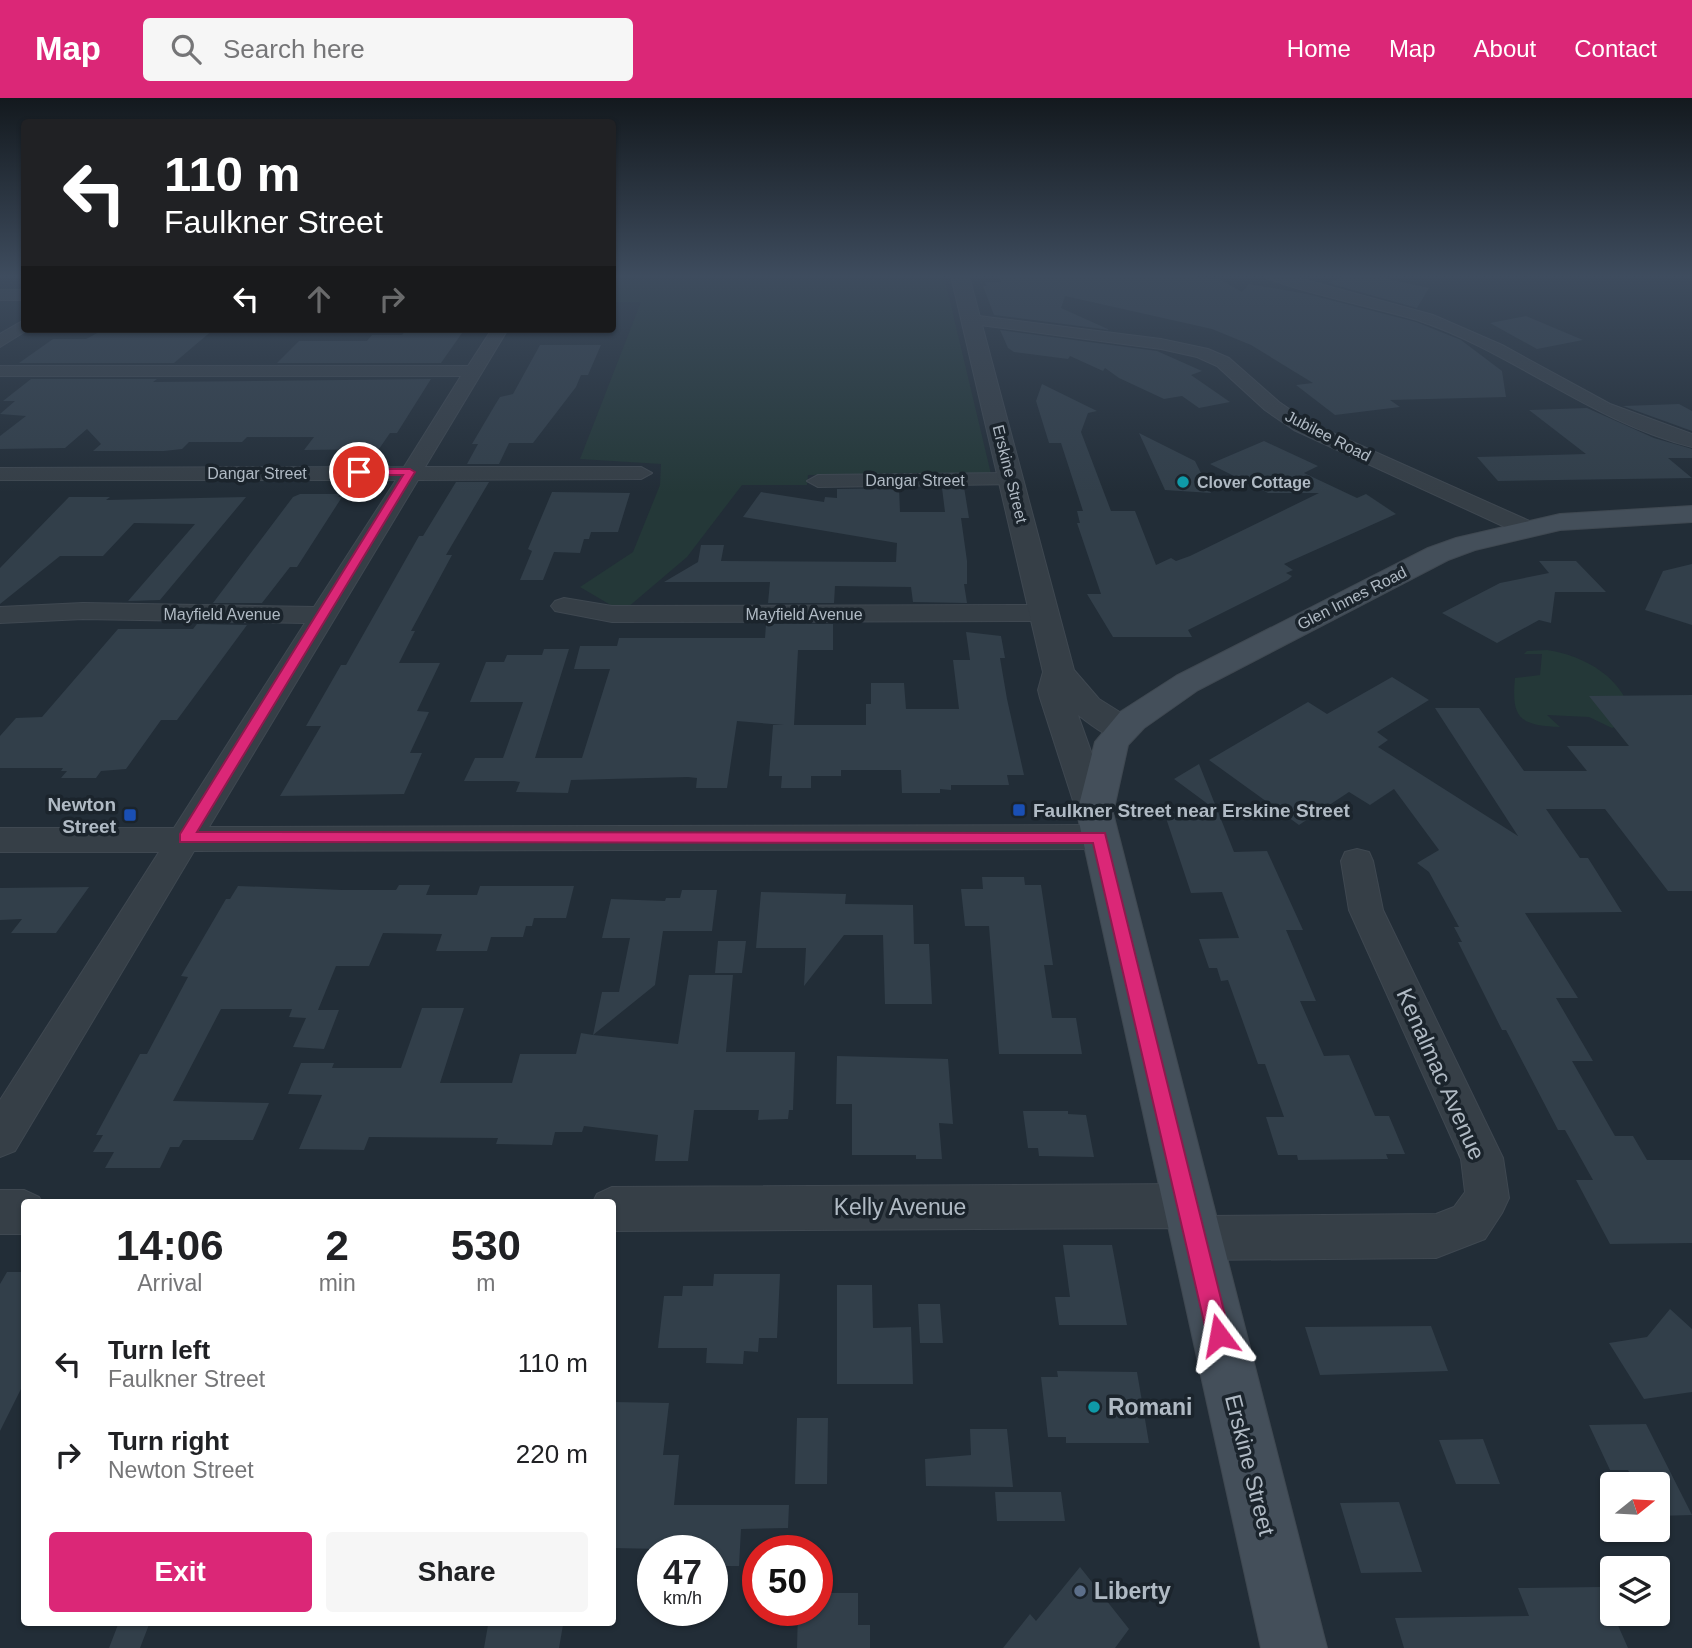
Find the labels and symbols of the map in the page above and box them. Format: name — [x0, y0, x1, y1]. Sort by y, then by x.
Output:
street label: Jubilee Road — [1283, 407, 1373, 465]
street label: Erskine Street — [990, 423, 1031, 525]
pin — [329, 442, 389, 502]
street label: Dangar Street — [207, 465, 307, 482]
street label: Dangar Street — [865, 472, 965, 489]
marker: Clover Cottage — [1175, 474, 1191, 490]
place label: Clover Cottage — [1197, 474, 1311, 491]
street label: Glen Innes Road — [1295, 563, 1409, 633]
street label: Mayfield Avenue — [163, 606, 281, 623]
street label: Mayfield Avenue — [745, 606, 863, 623]
place label: Newton Street — [47, 794, 117, 837]
place label: Faulkner Street near Erskine Street — [1033, 800, 1350, 821]
marker: Faulkner Street near Erskine Street — [1011, 802, 1027, 818]
marker: Newton Street — [122, 807, 138, 823]
street label: Kenalmac Avenue — [1392, 984, 1490, 1164]
street label: Kelly Avenue — [834, 1194, 966, 1220]
position arrow — [1182, 1298, 1256, 1372]
street label: Erskine Street — [1220, 1392, 1280, 1539]
place label: Romani — [1108, 1394, 1192, 1420]
marker: Romani — [1086, 1399, 1102, 1415]
north arrow — [1600, 1472, 1670, 1542]
speed limit sign: 50 — [742, 1535, 833, 1626]
place label: Liberty — [1094, 1578, 1171, 1604]
marker: Liberty — [1072, 1583, 1088, 1599]

